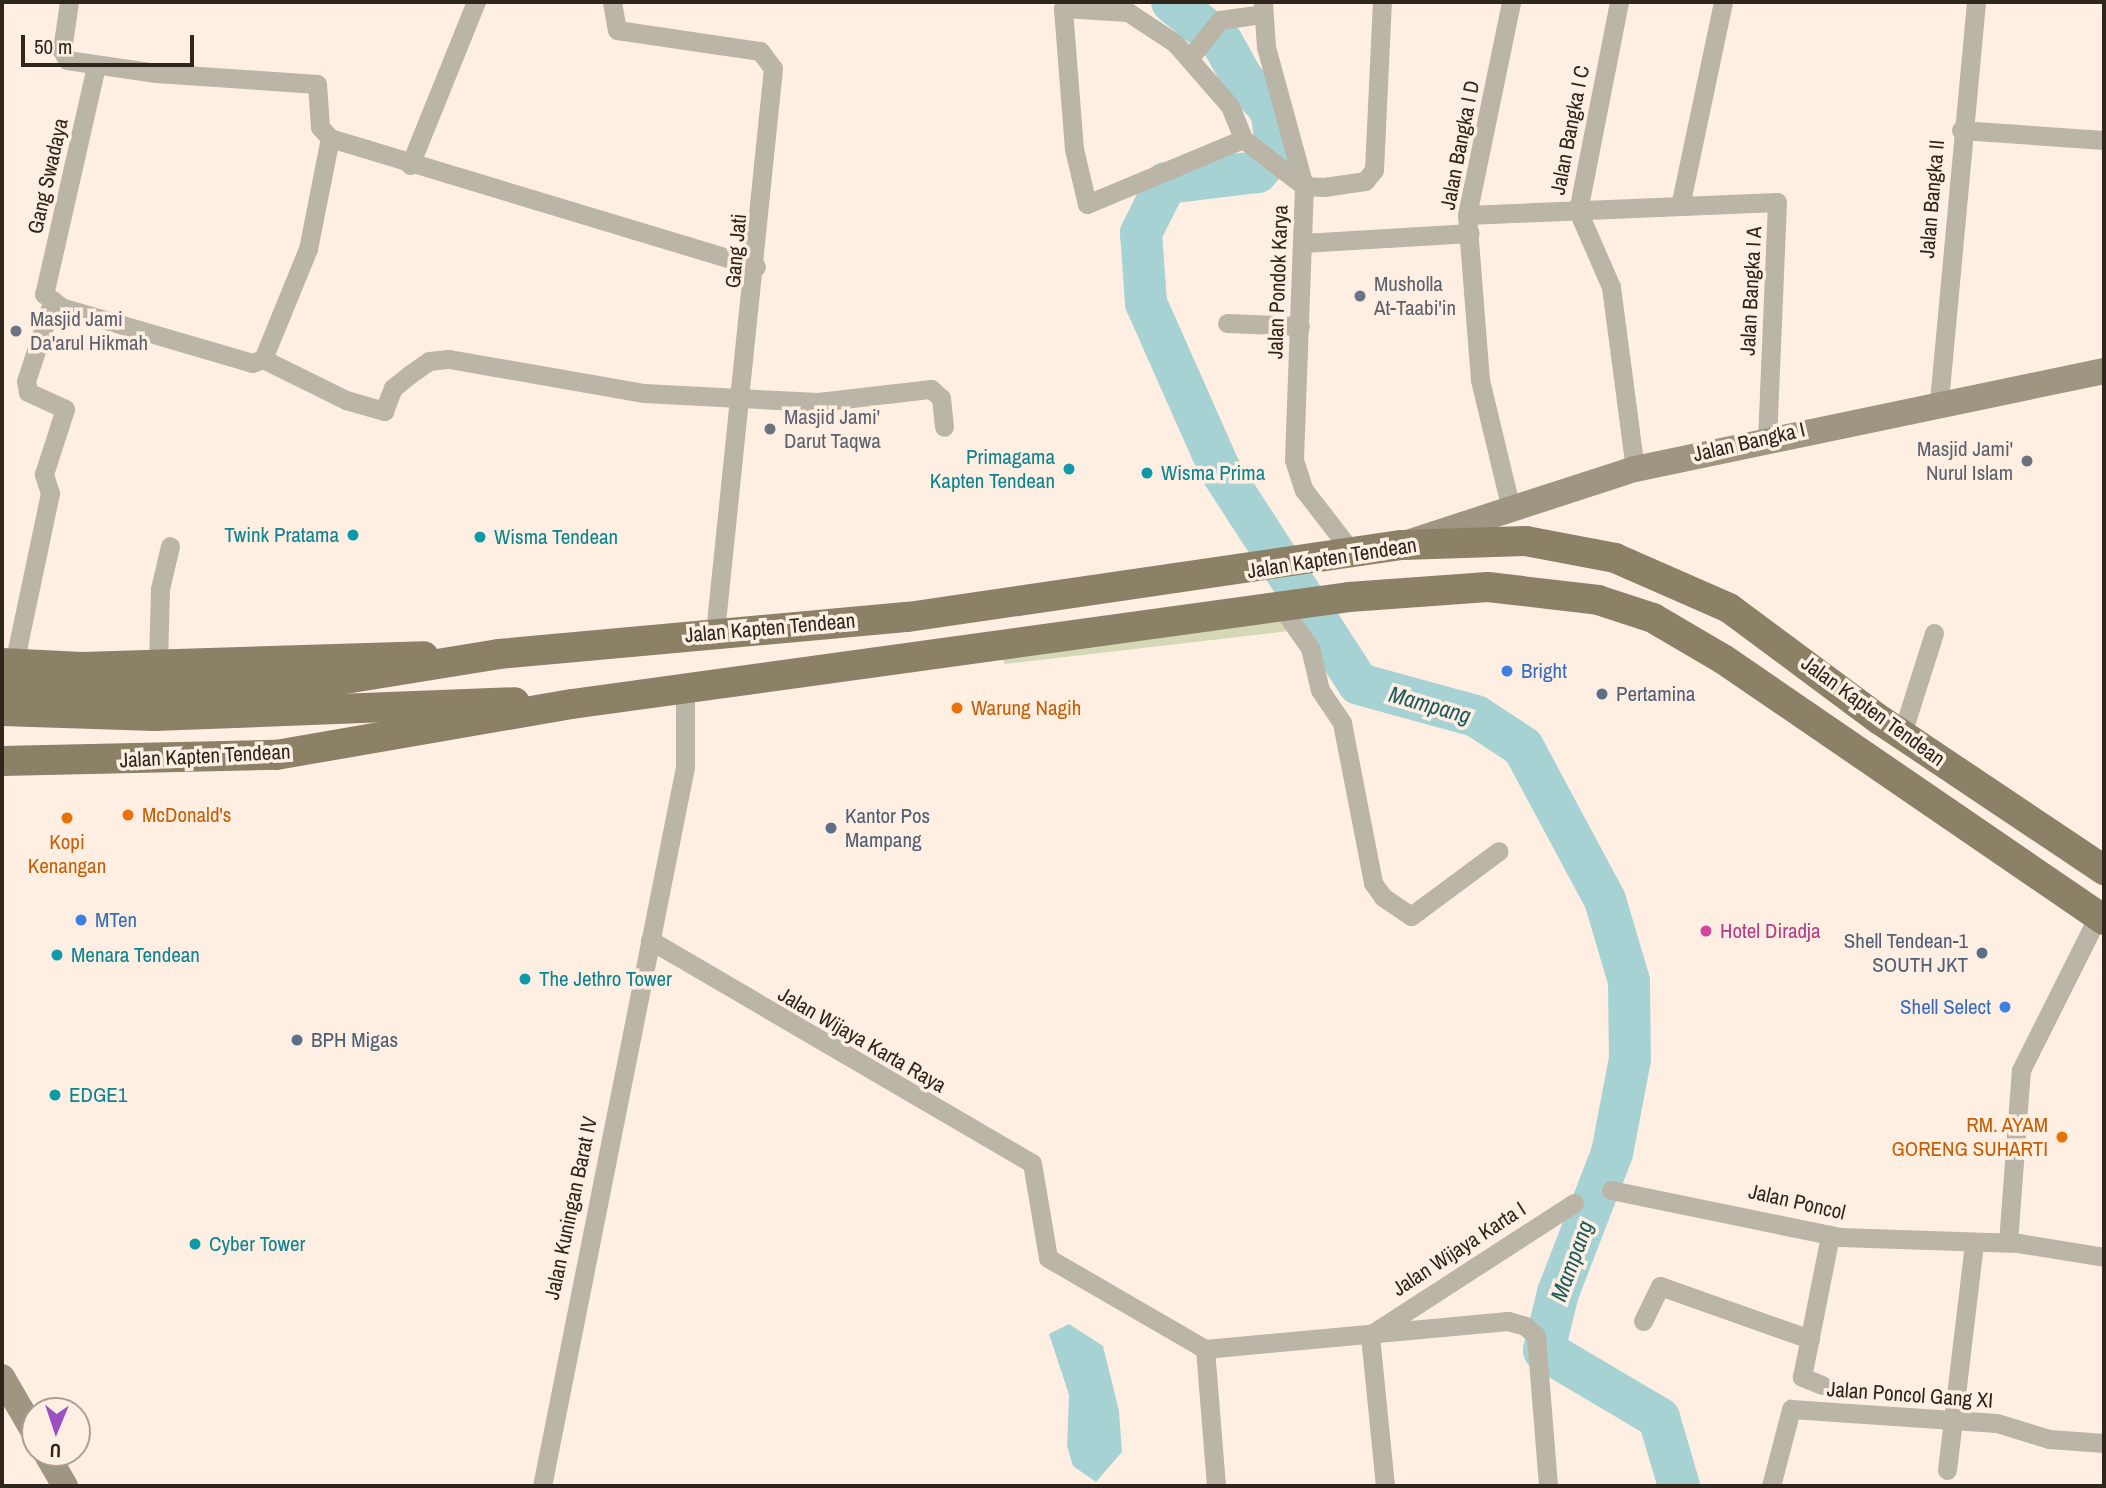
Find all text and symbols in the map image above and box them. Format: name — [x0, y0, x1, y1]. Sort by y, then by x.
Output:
scale bar — [24, 21, 198, 65]
text: 50 m — [34, 32, 72, 61]
street label: Jalan Bangka I C — [1545, 63, 1595, 197]
street label: Jalan Bangka I D — [1435, 78, 1485, 212]
street label: Gang Swadaya — [22, 116, 74, 236]
street label: Jalan Bangka II — [1914, 139, 1950, 259]
street label: Jalan Pondok Karya — [1263, 205, 1293, 359]
street label: Gang Jati — [720, 213, 752, 289]
street label: Jalan Bangka I A — [1735, 225, 1767, 357]
place label: Musholla At-Taabi'in — [1374, 271, 1456, 321]
marker: Musholla At-Taabi'in — [1352, 288, 1368, 304]
place label: Masjid Jami Da'arul Hikmah — [30, 306, 148, 356]
marker: Masjid Jami Da'arul Hikmah — [8, 323, 24, 339]
place label: Masjid Jami' Darut Taqwa — [784, 404, 881, 454]
street label: Jalan Bangka I — [1691, 417, 1807, 467]
marker: Masjid Jami' Darut Taqwa — [762, 421, 778, 437]
place label: Masjid Jami' Nurul Islam — [1917, 436, 2013, 486]
place label: Primagama Kapten Tendean — [930, 444, 1055, 494]
marker: Masjid Jami' Nurul Islam — [2019, 453, 2035, 469]
place label: Wisma Prima — [1161, 460, 1265, 486]
marker: Primagama Kapten Tendean — [1061, 461, 1077, 477]
marker: Wisma Prima — [1139, 465, 1155, 481]
place label: Twink Pratama — [224, 522, 339, 548]
place label: Wisma Tendean — [494, 524, 618, 550]
marker: Twink Pratama — [345, 527, 361, 543]
marker: Wisma Tendean — [472, 529, 488, 545]
street label: Jalan Kapten Tendean — [1245, 532, 1419, 584]
street label: Jalan Kapten Tendean — [684, 608, 856, 648]
street label: Jalan Kapten Tendean — [1796, 650, 1950, 772]
place label: Bright — [1521, 658, 1567, 684]
marker: Bright — [1499, 663, 1515, 679]
water label: Mampang — [1386, 680, 1474, 730]
place label: Pertamina — [1616, 681, 1695, 707]
marker: Pertamina — [1594, 686, 1610, 702]
place label: Warung Nagih — [971, 695, 1081, 721]
marker: Warung Nagih — [949, 700, 965, 716]
street label: Jalan Kapten Tendean — [119, 739, 291, 773]
place label: McDonald's — [142, 802, 231, 828]
place label: Kantor Pos Mampang — [845, 803, 930, 853]
marker: McDonald's — [120, 807, 136, 823]
marker: Kopi Kenangan — [59, 810, 75, 826]
marker: Kantor Pos Mampang — [823, 820, 839, 836]
place label: Kopi Kenangan — [28, 829, 106, 879]
place label: MTen — [95, 907, 137, 933]
marker: MTen — [73, 912, 89, 928]
place label: Hotel Diradja — [1720, 918, 1820, 944]
marker: Hotel Diradja — [1698, 923, 1714, 939]
place label: Shell Tendean-1 SOUTH JKT — [1844, 928, 1968, 978]
place label: Menara Tendean — [71, 942, 200, 968]
marker: Shell Tendean-1 SOUTH JKT — [1974, 945, 1990, 961]
marker: Menara Tendean — [49, 947, 65, 963]
place label: The Jethro Tower — [539, 966, 672, 992]
marker: The Jethro Tower — [517, 971, 533, 987]
street label: Jalan Wijaya Karta Raya — [774, 982, 950, 1098]
place label: Shell Select — [1900, 994, 1991, 1020]
marker: Shell Select — [1997, 999, 2013, 1015]
place label: BPH Migas — [311, 1027, 398, 1053]
marker: BPH Migas — [289, 1032, 305, 1048]
place label: EDGE1 — [69, 1082, 127, 1108]
marker: EDGE1 — [47, 1087, 63, 1103]
place label: RM. AYAM GORENG SUHARTI — [1891, 1112, 2048, 1162]
street label: Jalan Kuningan Barat IV — [539, 1114, 603, 1302]
marker: RM. AYAM GORENG SUHARTI — [2054, 1129, 2070, 1145]
street label: Jalan Poncol — [1746, 1179, 1848, 1225]
street label: Jalan Wijaya Karta I — [1388, 1196, 1530, 1302]
water label: Mampang — [1545, 1217, 1599, 1305]
place label: Cyber Tower — [209, 1231, 306, 1257]
marker: Cyber Tower — [187, 1236, 203, 1252]
street label: Jalan Poncol Gang XI — [1826, 1377, 1994, 1413]
north arrow — [21, 1397, 91, 1467]
text: U — [49, 1438, 61, 1464]

